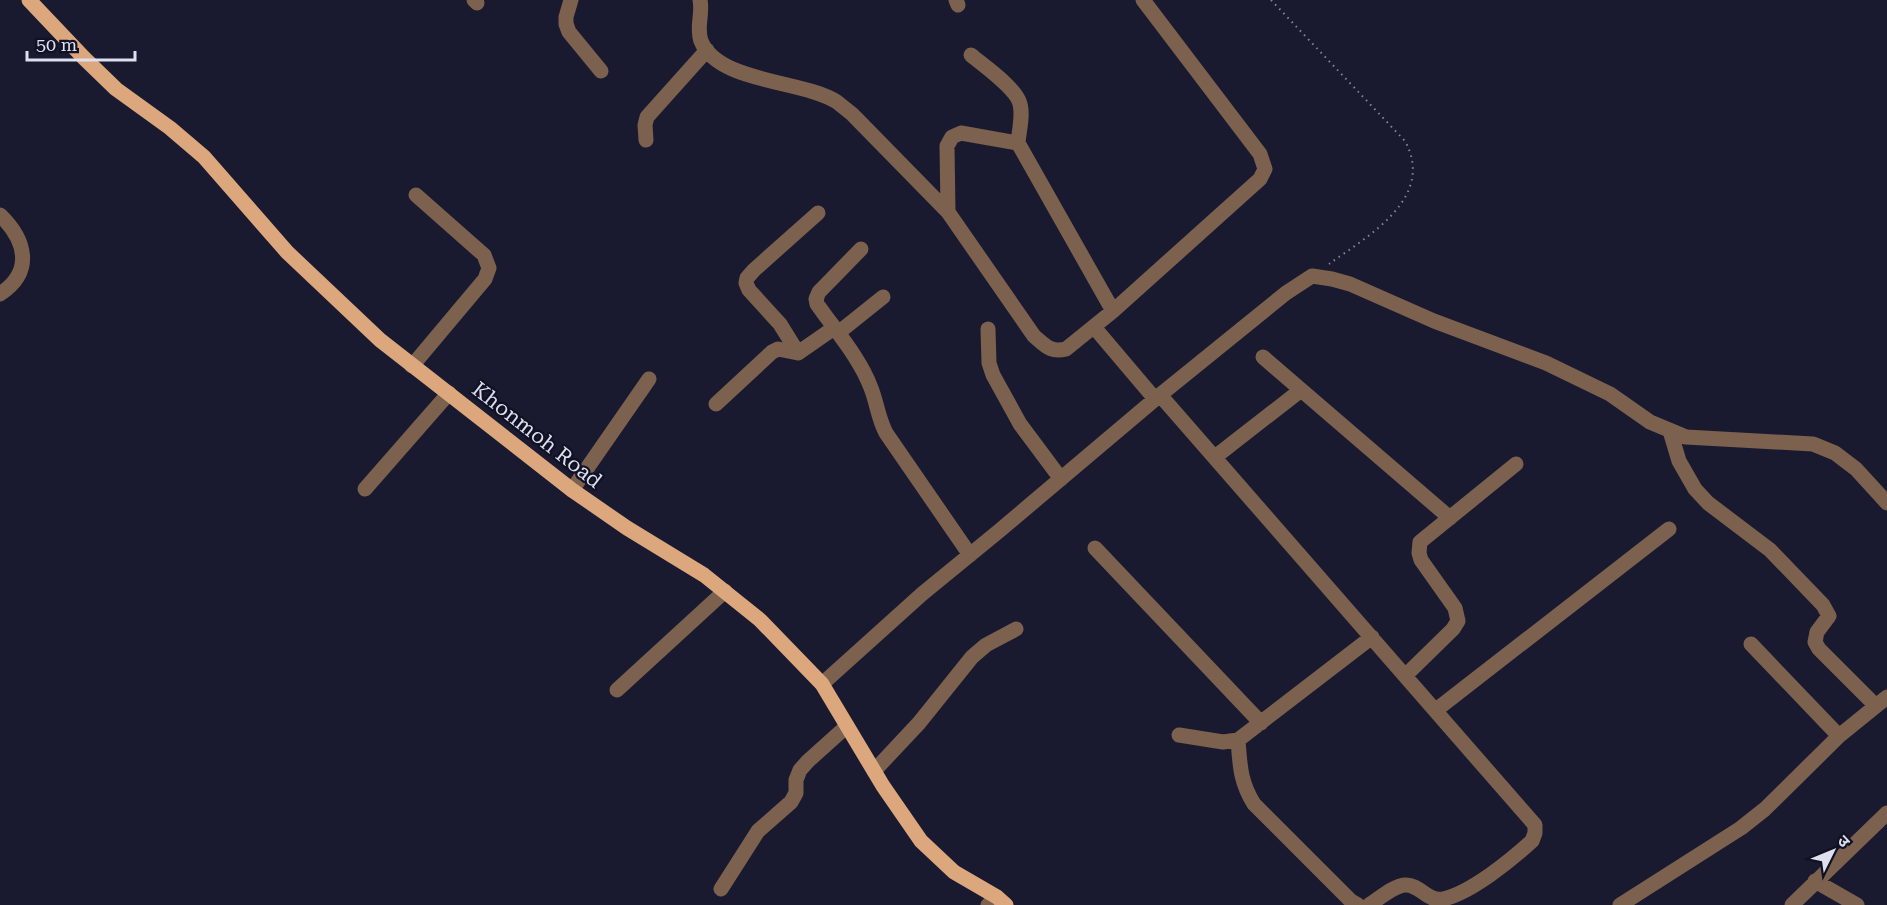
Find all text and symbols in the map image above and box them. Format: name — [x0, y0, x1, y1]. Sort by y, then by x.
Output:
scale bar — [27, 24, 135, 62]
text: 50 m — [36, 34, 77, 55]
street label: Khonmoh Road — [467, 377, 607, 493]
north arrow — [1803, 821, 1863, 881]
text: उ — [1833, 831, 1854, 851]

